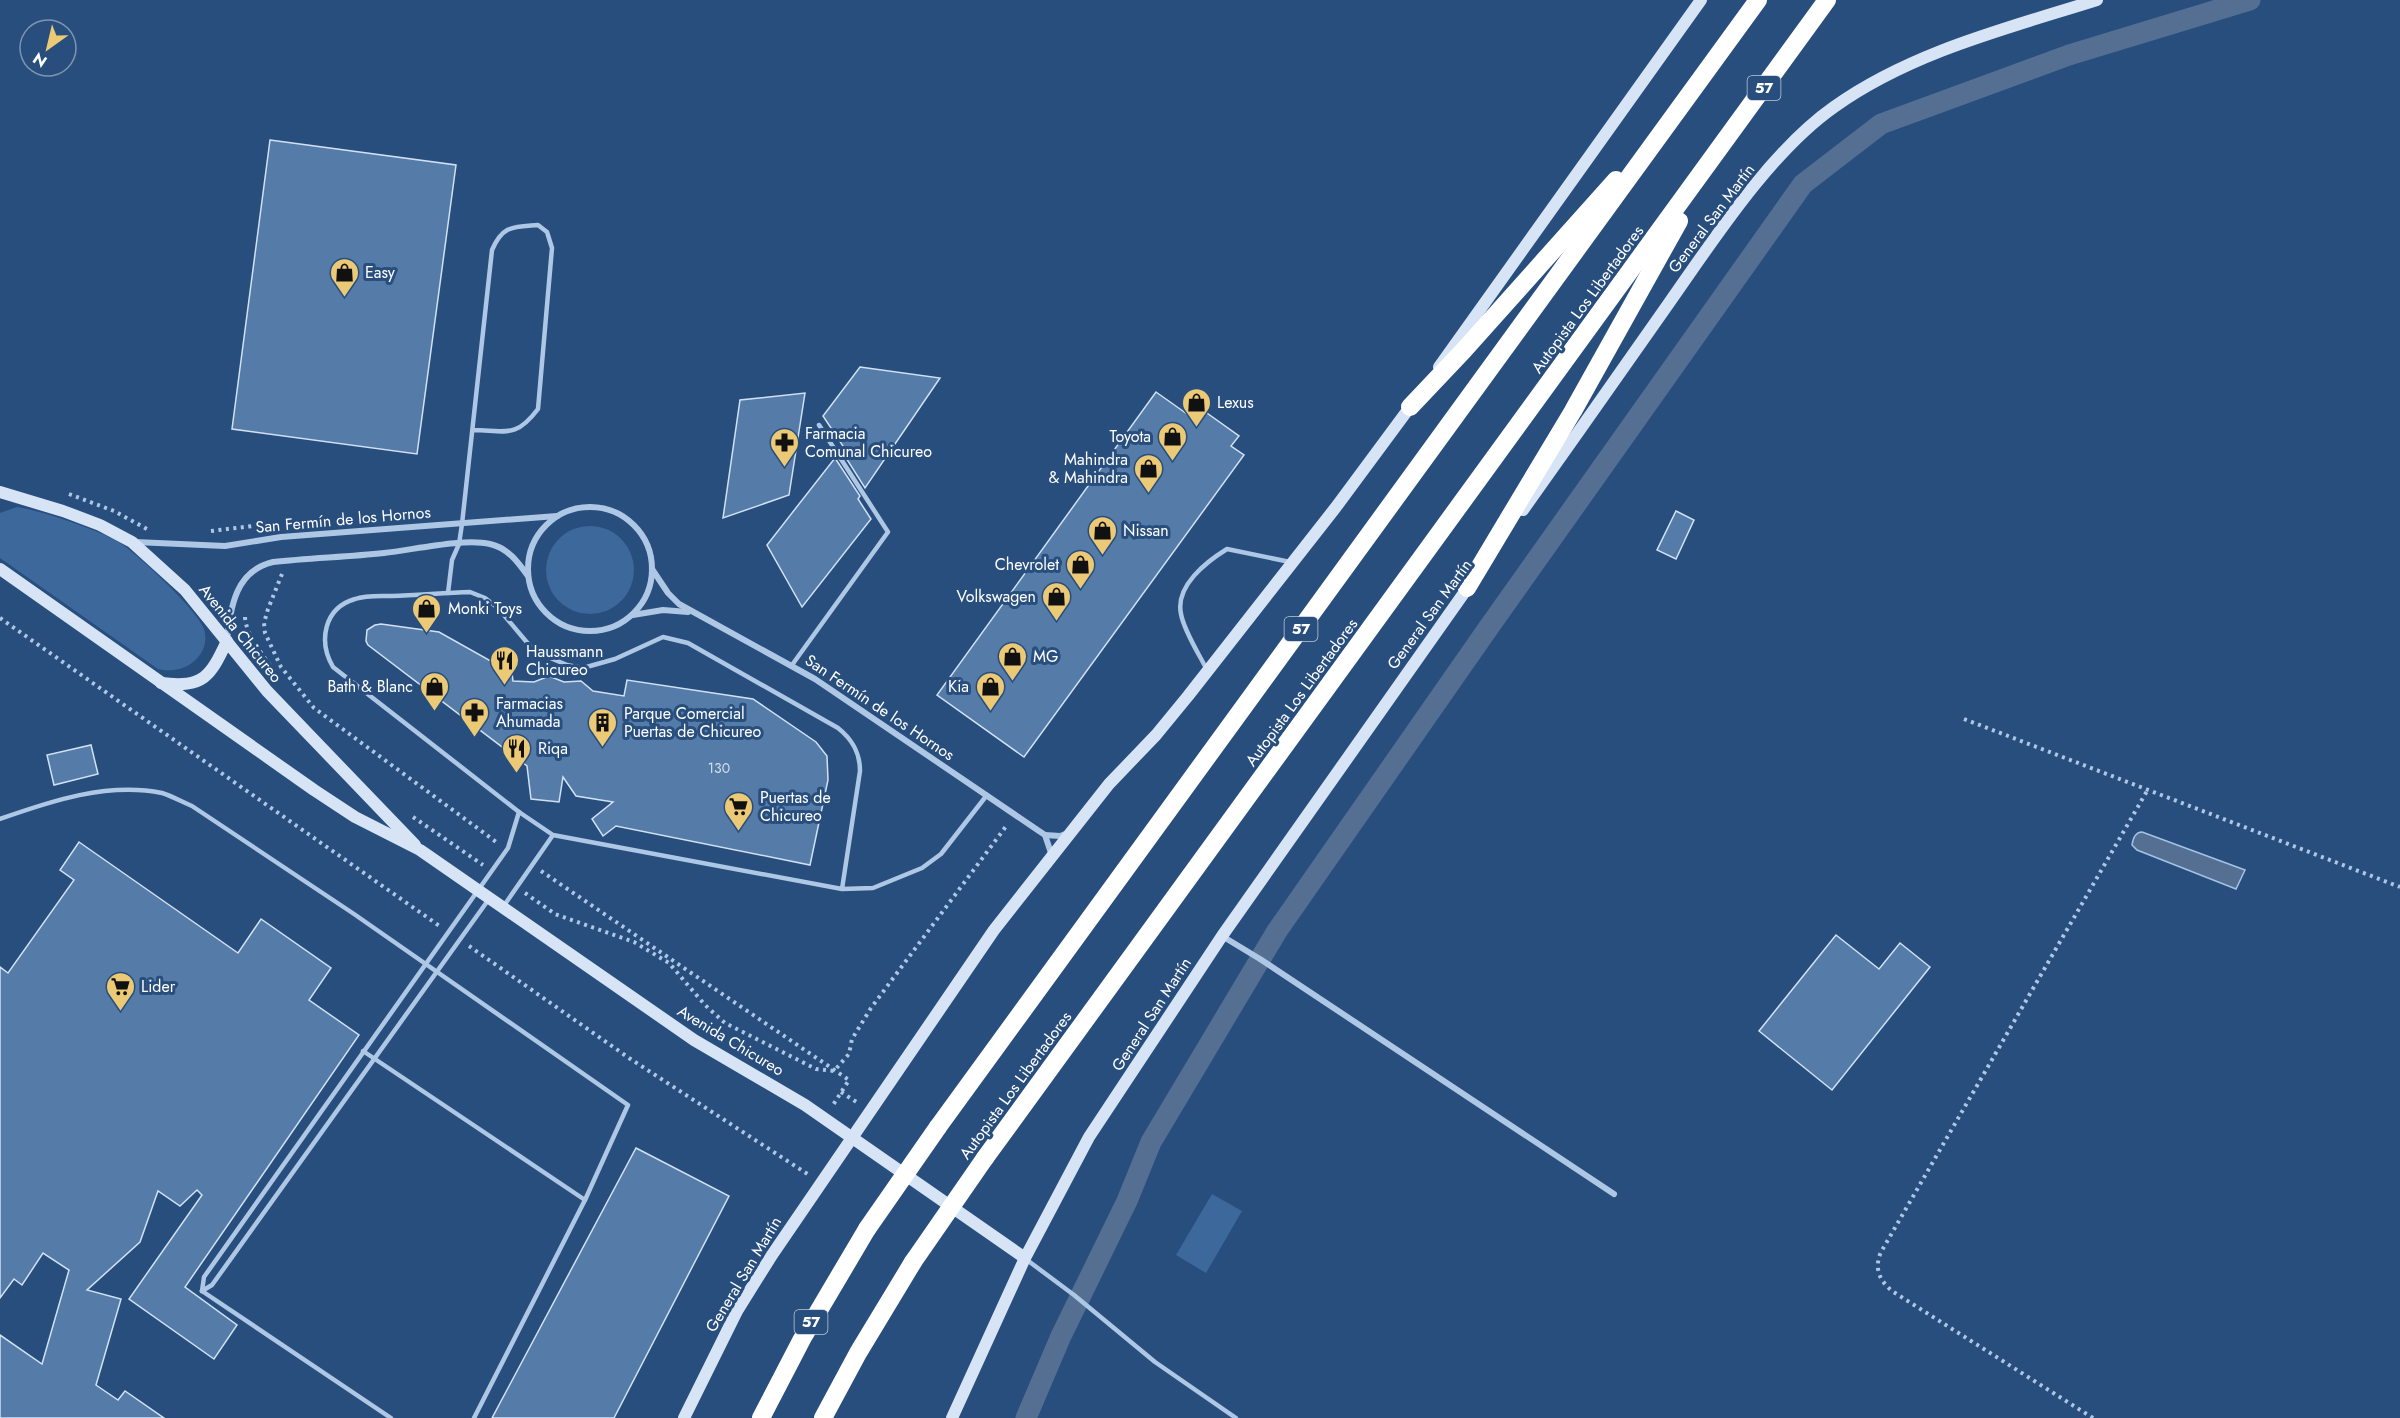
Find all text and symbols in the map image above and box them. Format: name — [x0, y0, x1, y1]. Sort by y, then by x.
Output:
north arrow — [18, 18, 78, 78]
text: N — [28, 47, 52, 73]
road number: 57 — [1748, 76, 1780, 100]
street label: General San Martín — [1663, 159, 1760, 278]
street label: Autopista Los Libertadores — [1526, 221, 1649, 378]
shop icon: Easy — [328, 256, 360, 298]
place label: Easy — [365, 261, 396, 284]
shop icon: Lexus — [1180, 386, 1212, 428]
place label: Lexus — [1217, 391, 1254, 414]
shop icon: Toyota — [1156, 420, 1188, 462]
place label: Farmacia Comunal Chicureo — [805, 422, 932, 463]
place label: Toyota — [1110, 425, 1151, 448]
pharmacy icon: Farmacia Comunal Chicureo — [768, 426, 800, 468]
place label: Mahindra & Mahindra — [1048, 448, 1128, 489]
shop icon: Mahindra & Mahindra — [1133, 452, 1165, 494]
street label: San Fermín de los Hornos — [254, 500, 432, 539]
shop icon: Nissan — [1086, 514, 1118, 556]
place label: Nissan — [1123, 519, 1169, 542]
shop icon: Chevrolet — [1064, 548, 1096, 590]
place label: Chevrolet — [995, 553, 1059, 576]
street label: General San Martín — [1382, 554, 1477, 674]
street label: Avenida Chicureo — [194, 579, 288, 688]
shop icon: Volkswagen — [1041, 580, 1073, 622]
place label: Volkswagen — [957, 585, 1036, 608]
shop icon: Monki Toys — [411, 592, 443, 634]
place label: Monki Toys — [448, 597, 522, 620]
street label: Autopista Los Libertadores — [1240, 614, 1363, 771]
road number: 57 — [1284, 617, 1318, 641]
place label: Haussmann Chicureo — [526, 640, 603, 681]
shop icon: MG — [996, 640, 1028, 682]
restaurant icon: Haussmann Chicureo — [489, 644, 521, 686]
place label: MG — [1033, 645, 1058, 668]
street label: San Fermín de los Hornos — [800, 649, 959, 766]
shop icon: Bath & Blanc — [418, 670, 450, 712]
shop icon: Kia — [974, 670, 1006, 712]
place label: Bath & Blanc — [327, 675, 413, 698]
place label: Kia — [948, 675, 969, 698]
place label: Farmacias Ahumada — [496, 692, 563, 733]
pharmacy icon: Farmacias Ahumada — [459, 696, 491, 738]
place label: Parque Comercial Puertas de Chicureo — [624, 702, 762, 743]
building icon: Parque Comercial Puertas de Chicureo — [587, 706, 619, 748]
restaurant icon: Riqa — [501, 732, 533, 774]
place label: Riqa — [538, 737, 568, 760]
house number: 130 — [708, 758, 730, 778]
place label: Puertas de Chicureo — [760, 786, 831, 827]
supermarket icon: Puertas de Chicureo — [723, 790, 755, 832]
street label: General San Martín — [1106, 953, 1197, 1076]
supermarket icon: Lider — [104, 970, 136, 1012]
place label: Lider — [141, 975, 176, 998]
street label: Avenida Chicureo — [673, 999, 789, 1082]
street label: Autopista Los Libertadores — [954, 1007, 1077, 1164]
street label: General San Martín — [700, 1212, 787, 1336]
road number: 57 — [794, 1310, 828, 1334]

